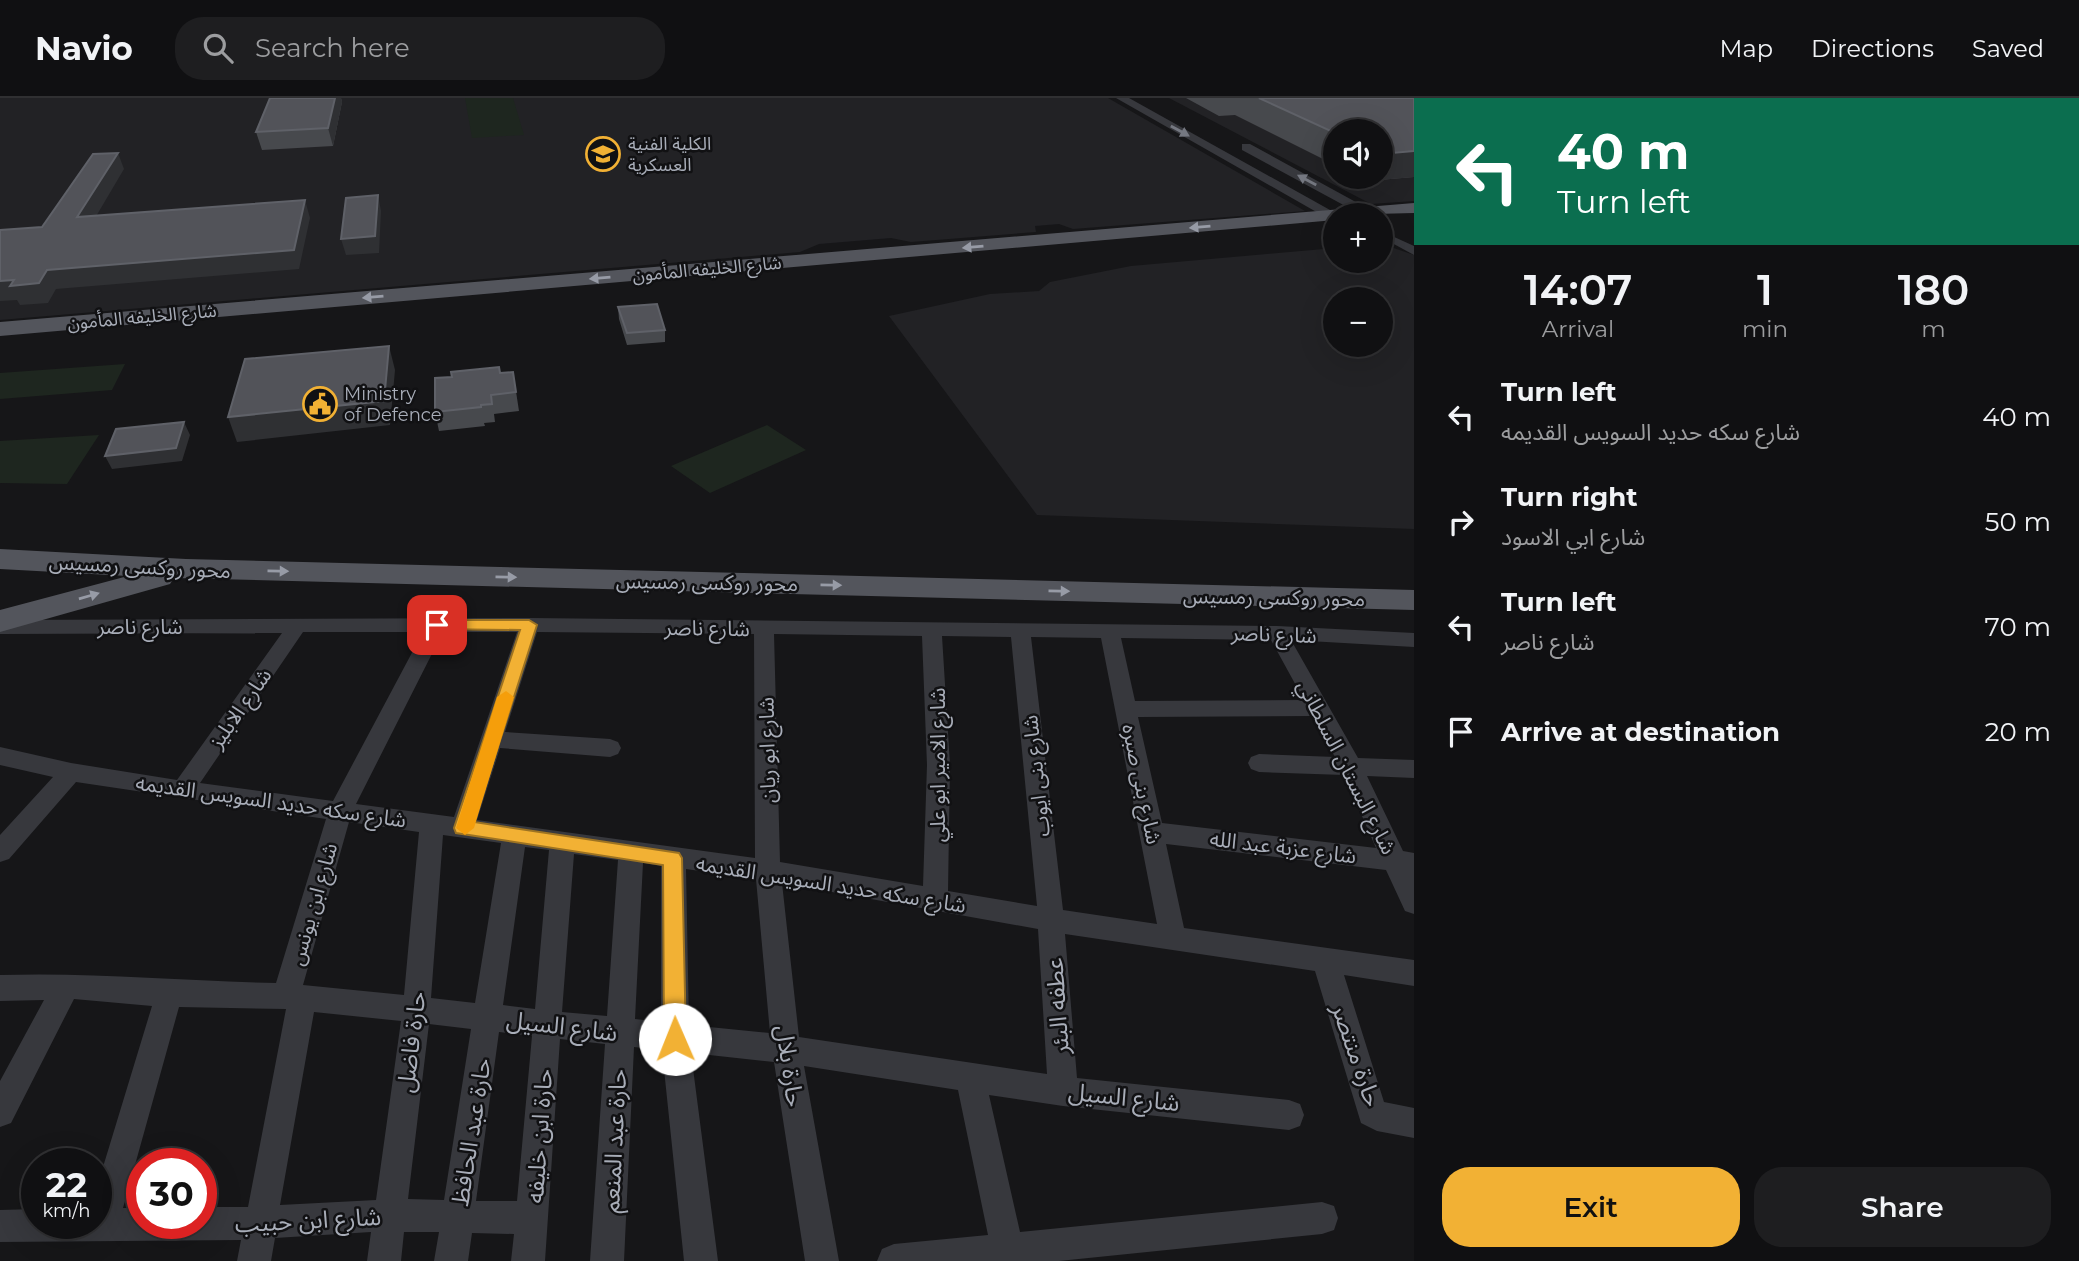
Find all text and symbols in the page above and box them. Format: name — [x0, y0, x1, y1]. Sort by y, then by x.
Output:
search box — [175, 17, 665, 80]
text: Navio — [35, 28, 133, 68]
icon: search — [199, 29, 237, 67]
text: Search here — [255, 32, 410, 64]
text: Map — [1720, 34, 1773, 63]
text: Directions — [1811, 34, 1934, 63]
text: Saved — [1972, 34, 2044, 63]
map controls — [1323, 119, 1393, 357]
button: sound — [1323, 119, 1393, 189]
text: 40 m — [1557, 122, 1689, 181]
one-way arrow — [1171, 125, 1190, 137]
icon: left — [1442, 126, 1533, 217]
place label: الكلية الفنية العسكرية — [628, 133, 711, 176]
school or university icon: الكلية الفنية العسكرية — [584, 135, 622, 173]
one-way arrow — [1298, 174, 1317, 186]
text: Turn left — [1557, 182, 1691, 221]
button: + — [1323, 203, 1393, 273]
one-way arrow — [1188, 222, 1210, 233]
one-way arrow — [962, 242, 984, 253]
street label: شارع الخليفه المأمون — [632, 251, 783, 289]
text: 14:07 — [1524, 264, 1632, 316]
text: 1 — [1757, 264, 1773, 316]
text: 180 — [1898, 264, 1969, 316]
one-way arrow — [589, 273, 611, 284]
button: − — [1323, 287, 1393, 357]
one-way arrow — [362, 292, 384, 303]
street label: شارع الخليفه المأمون — [67, 299, 218, 337]
text: Arrival — [1542, 315, 1614, 343]
text: min — [1742, 315, 1788, 343]
text: m — [1921, 315, 1946, 343]
text: Turn left — [1501, 376, 1617, 408]
place label: Ministry of Defence — [344, 383, 442, 426]
public building icon: Ministry of Defence — [301, 385, 339, 423]
icon: left — [1442, 398, 1480, 436]
text: 40 m — [1982, 401, 2051, 433]
text: شارع سكه حديد السويس القديمه — [1501, 418, 1800, 446]
text: Turn right — [1501, 481, 1637, 513]
icon: right — [1442, 503, 1480, 541]
text: 50 m — [1985, 506, 2051, 538]
text: شارع ابي الاسود — [1501, 523, 1645, 551]
street label: محور روكسى رمسيس — [48, 549, 232, 583]
one-way arrow — [268, 566, 290, 577]
street label: محور روكسى رمسيس — [616, 568, 798, 596]
one-way arrow — [495, 571, 517, 583]
one-way arrow — [821, 580, 843, 591]
street label: محور روكسى رمسيس — [1183, 583, 1365, 611]
one-way arrow — [1048, 585, 1070, 597]
text: Turn left — [1501, 586, 1617, 618]
one-way arrow — [78, 590, 100, 601]
pin — [407, 595, 467, 655]
icon: arrive — [418, 606, 456, 644]
icon: left — [1442, 608, 1480, 646]
text: 70 m — [1985, 611, 2051, 643]
street label: شارع ناصر — [96, 614, 183, 642]
street label: شارع ناصر — [663, 615, 750, 644]
street label: شارع ناصر — [1230, 620, 1317, 651]
text: شارع ناصر — [1501, 628, 1595, 656]
street label: شارع الابليز — [203, 663, 279, 755]
street label: شارع البستان السلطاني — [1289, 676, 1402, 860]
street label: شارع الامير ابو علي — [925, 688, 953, 842]
street label: شارع ابو ريان — [754, 697, 783, 803]
icon: arrive — [1442, 713, 1480, 751]
street label: شارع بنى ايوب — [1017, 714, 1058, 838]
text: Arrive at destination — [1501, 716, 1780, 748]
text: 20 m — [1985, 716, 2051, 748]
street label: شارع بنى صبره — [1114, 722, 1167, 847]
street label: شارع سكه حديد السويس القديمه — [134, 770, 408, 835]
street label: شارع عزبة عبد الله — [1208, 826, 1358, 871]
street label: شارع ابن يونس — [284, 840, 345, 969]
street label: شارع سكه حديد السويس القديمه — [694, 850, 968, 921]
street label: عطفه البئر — [1039, 957, 1075, 1056]
street label: حارة فاضل — [390, 990, 432, 1094]
street label: حارة منتصر — [1326, 999, 1388, 1110]
position arrow — [638, 1002, 712, 1076]
street label: شارع السيل — [504, 1005, 619, 1050]
street label: حارة بلال — [770, 1023, 810, 1109]
street label: حارة عبد الحافظ — [445, 1056, 497, 1208]
street label: حارة ابن خليفه — [520, 1068, 558, 1204]
street label: حارة عبد المنعم — [596, 1068, 635, 1214]
street label: شارع السيل — [1067, 1077, 1181, 1120]
speed limit sign: 30 — [126, 1148, 217, 1239]
text: 22 — [46, 1163, 87, 1206]
button: Exit — [1442, 1167, 1740, 1247]
button: Share — [1754, 1167, 2051, 1247]
text: km/h — [42, 1200, 91, 1222]
street label: شارع ابن حبيب — [234, 1202, 382, 1241]

